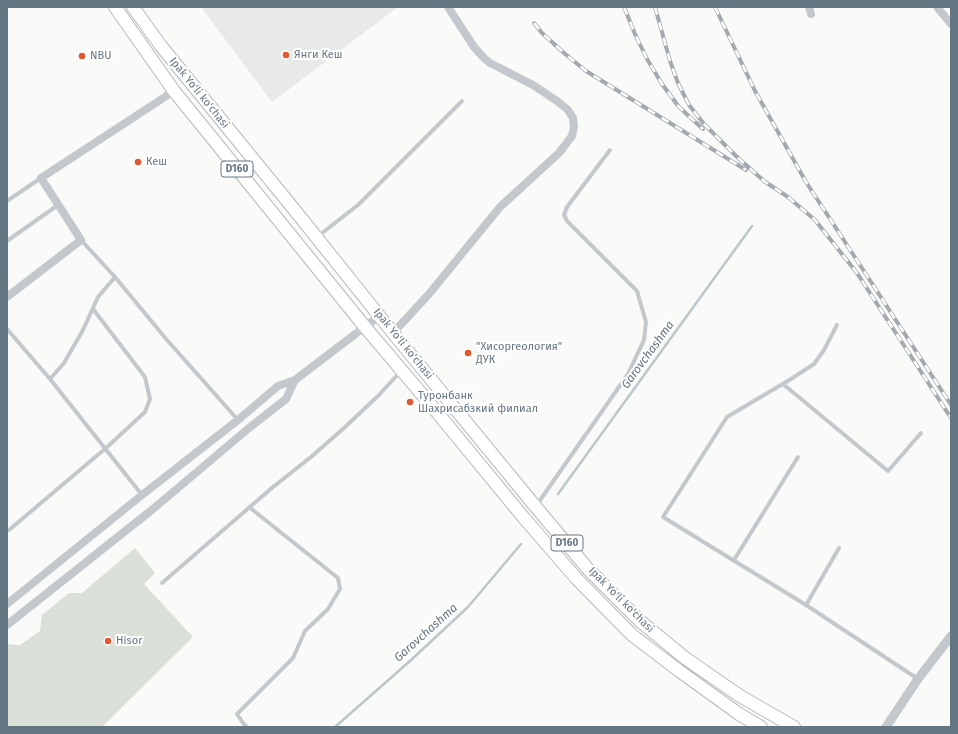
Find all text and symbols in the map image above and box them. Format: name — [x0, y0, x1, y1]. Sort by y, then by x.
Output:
place label: Янги Кеш — [294, 48, 342, 62]
place label: NBU — [90, 49, 111, 63]
marker: Янги Кеш — [281, 50, 291, 60]
marker: NBU — [77, 51, 87, 61]
street label: Ipak Yo'li ko'chasi — [166, 55, 232, 131]
place label: Кеш — [146, 155, 167, 169]
marker: Кеш — [133, 157, 143, 167]
road number: D160 — [221, 161, 253, 177]
street label: Ipak Yo'li ko'chasi — [370, 306, 436, 382]
water label: Garovchashma — [619, 318, 677, 392]
place label: "Хисоргеология" ДУК — [476, 340, 562, 366]
marker: "Хисоргеология" ДУК — [463, 348, 473, 358]
place label: Туронбанк Шахрисабзкий филиал — [418, 389, 538, 415]
marker: Туронбанк Шахрисабзкий филиал — [405, 397, 415, 407]
road number: D160 — [551, 535, 583, 551]
street label: Ipak Yo'li ko'chasi — [585, 564, 657, 636]
water label: Garovchashma — [391, 601, 461, 665]
place label: Hisor — [116, 634, 142, 648]
marker: Hisor — [103, 636, 113, 646]

